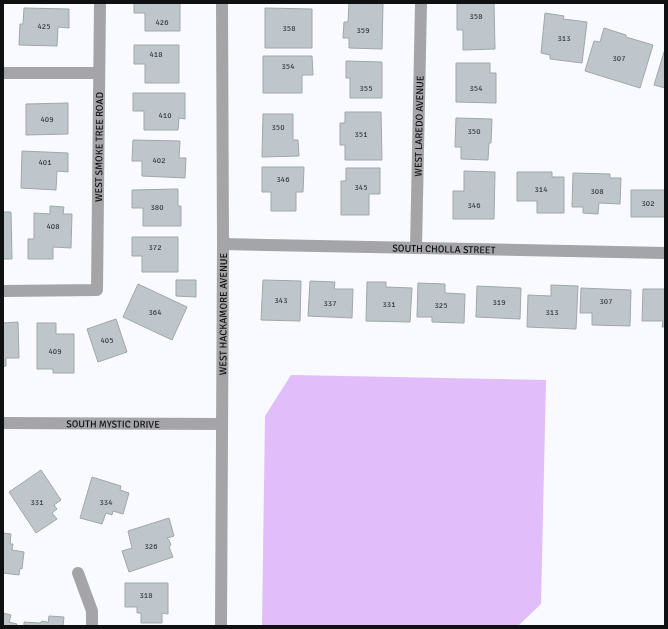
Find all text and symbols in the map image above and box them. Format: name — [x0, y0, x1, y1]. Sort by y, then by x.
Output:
house number: 358 — [470, 11, 482, 21]
house number: 426 — [156, 17, 168, 27]
house number: 425 — [38, 21, 50, 31]
house number: 358 — [283, 23, 295, 33]
house number: 359 — [357, 25, 369, 35]
house number: 313 — [558, 33, 570, 43]
house number: 418 — [150, 49, 162, 59]
house number: 307 — [613, 53, 625, 63]
house number: 354 — [282, 61, 295, 71]
street label: WEST LAREDO AVENUE — [412, 75, 427, 177]
house number: 355 — [360, 83, 372, 93]
house number: 354 — [470, 83, 483, 93]
street label: WEST SMOKE TREE ROAD — [93, 92, 106, 202]
house number: 410 — [159, 110, 171, 120]
house number: 409 — [41, 114, 53, 124]
house number: 350 — [272, 122, 284, 132]
house number: 350 — [468, 126, 480, 136]
house number: 351 — [355, 129, 367, 139]
house number: 402 — [153, 155, 165, 165]
house number: 401 — [39, 157, 51, 167]
house number: 346 — [277, 174, 289, 184]
house number: 345 — [355, 182, 367, 192]
house number: 314 — [535, 184, 548, 194]
house number: 308 — [591, 186, 603, 196]
house number: 302 — [642, 198, 654, 208]
house number: 346 — [468, 200, 480, 210]
house number: 380 — [151, 202, 163, 212]
house number: 408 — [47, 221, 59, 231]
house number: 372 — [149, 242, 161, 252]
street label: SOUTH CHOLLA STREET — [392, 242, 496, 257]
street label: WEST HACKAMORE AVENUE — [217, 253, 230, 375]
house number: 343 — [275, 295, 287, 305]
house number: 307 — [600, 296, 612, 306]
house number: 319 — [493, 297, 505, 307]
house number: 337 — [324, 298, 336, 308]
house number: 331 — [383, 299, 395, 309]
house number: 325 — [435, 300, 447, 310]
house number: 364 — [149, 307, 162, 317]
house number: 313 — [546, 307, 558, 317]
house number: 405 — [101, 335, 113, 345]
house number: 409 — [49, 346, 61, 356]
street label: SOUTH MYSTIC DRIVE — [66, 418, 160, 431]
house number: 331 — [31, 497, 43, 507]
house number: 334 — [100, 497, 113, 507]
house number: 326 — [145, 541, 157, 551]
house number: 318 — [140, 590, 152, 600]

